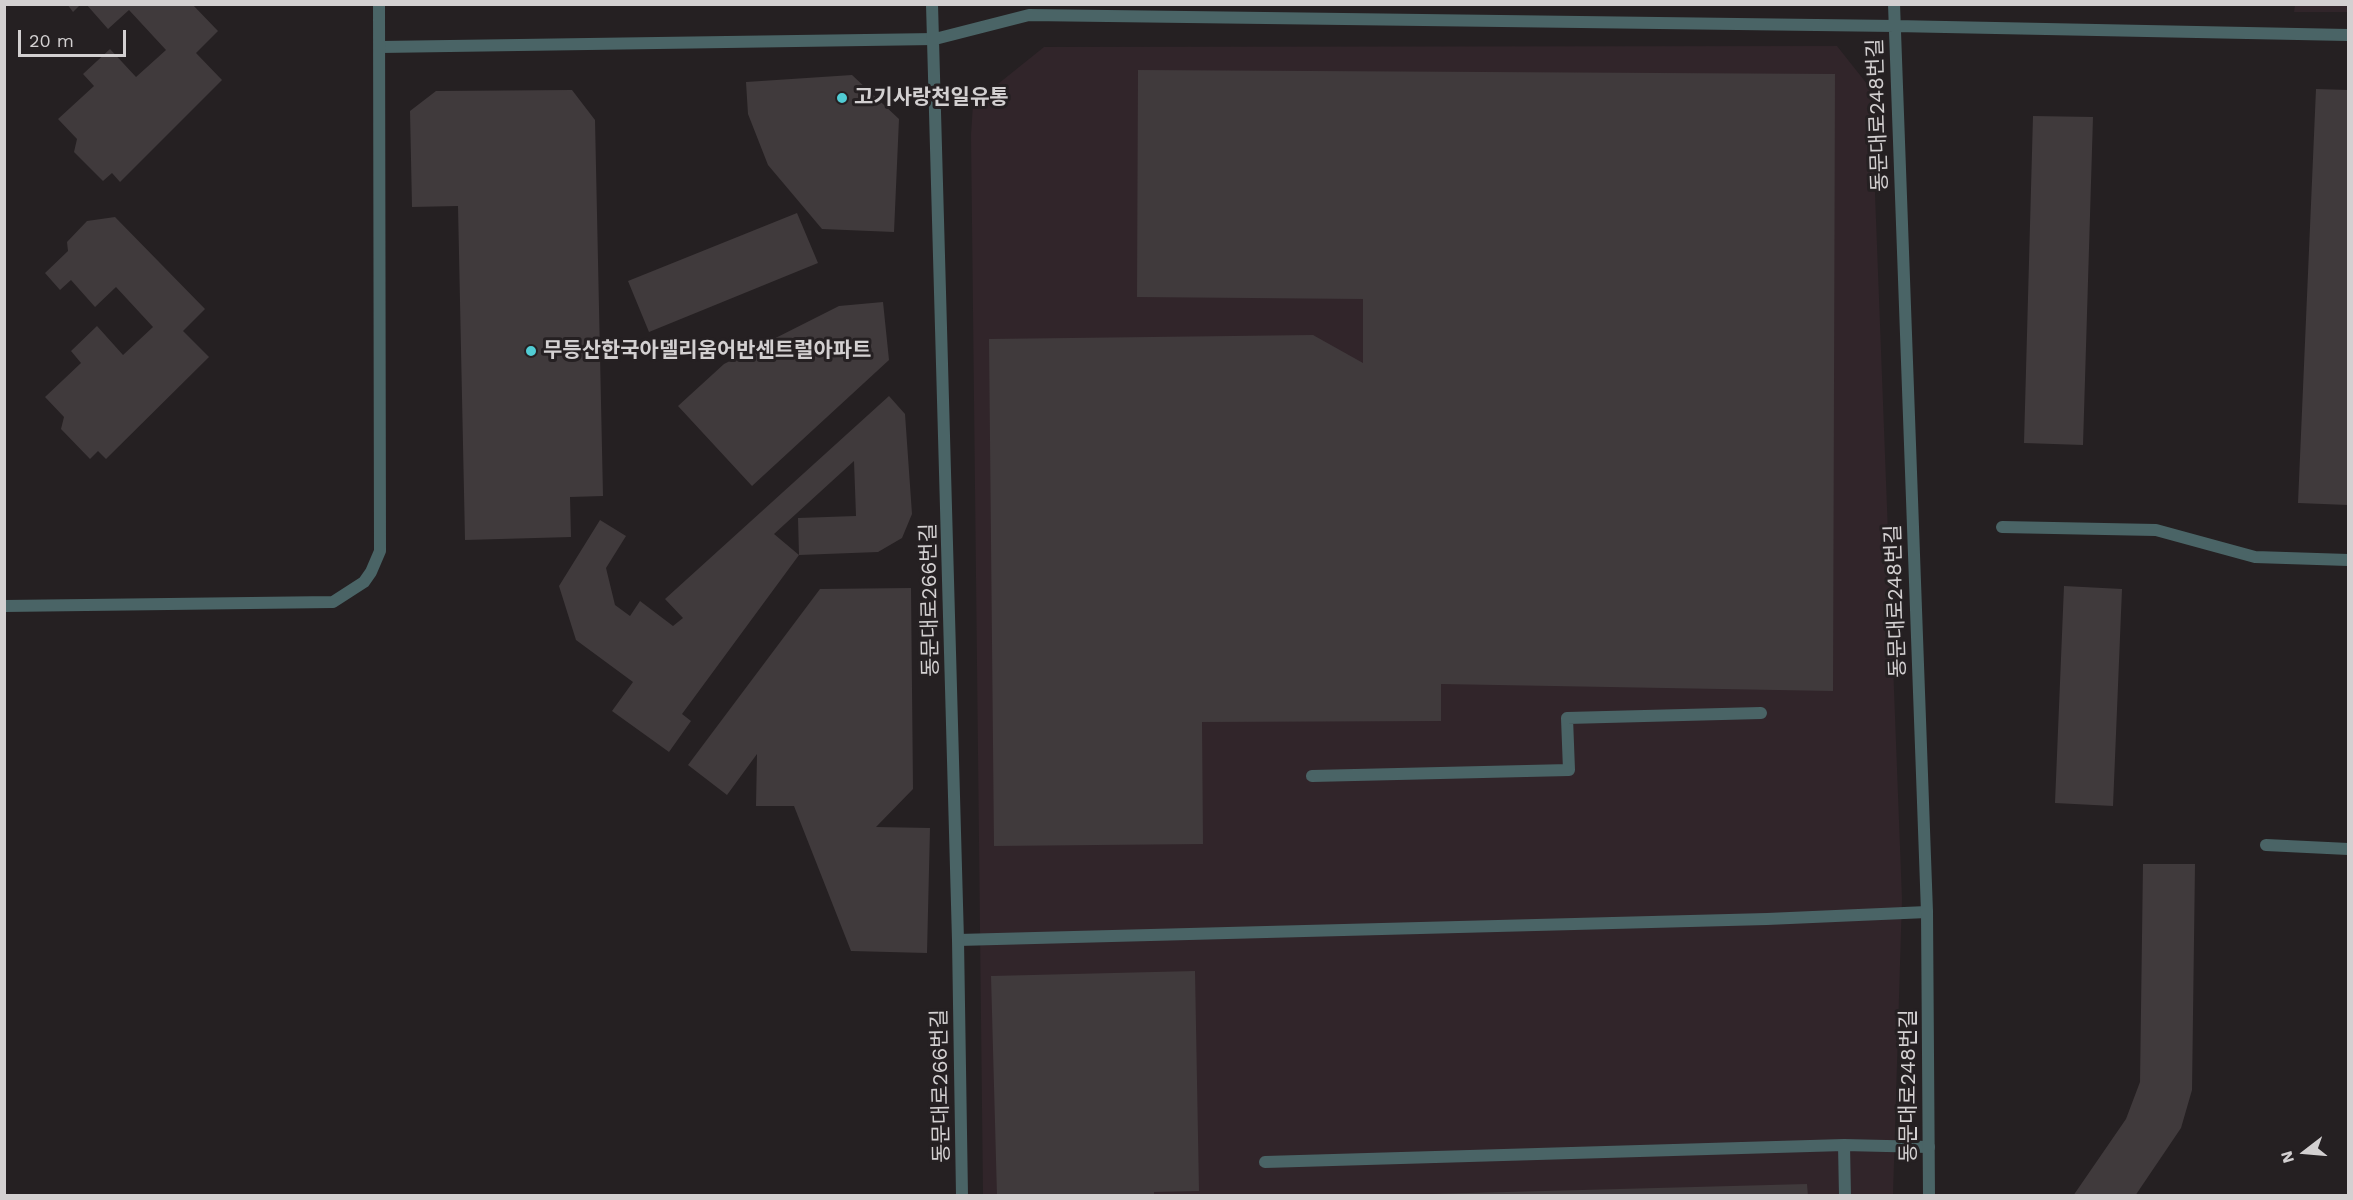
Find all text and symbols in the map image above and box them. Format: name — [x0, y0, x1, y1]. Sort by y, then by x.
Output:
scale bar — [21, 18, 129, 56]
text: 20 m — [29, 30, 74, 51]
street label: 동문대로248번길 — [1863, 38, 1893, 192]
place label: 고기사랑천일유통 — [854, 85, 1009, 111]
marker: 고기사랑천일유통 — [835, 91, 849, 105]
place label: 무등산한국아델리움어반센트럴아파트 — [543, 338, 871, 364]
marker: 무등산한국아델리움어반센트럴아파트 — [524, 344, 538, 358]
street label: 동문대로266번길 — [916, 523, 944, 677]
street label: 동문대로248번길 — [1881, 524, 1911, 678]
street label: 동문대로266번길 — [927, 1009, 955, 1163]
street label: 동문대로248번길 — [1896, 1009, 1922, 1163]
north arrow — [2275, 1122, 2335, 1182]
text: N — [2276, 1149, 2298, 1165]

